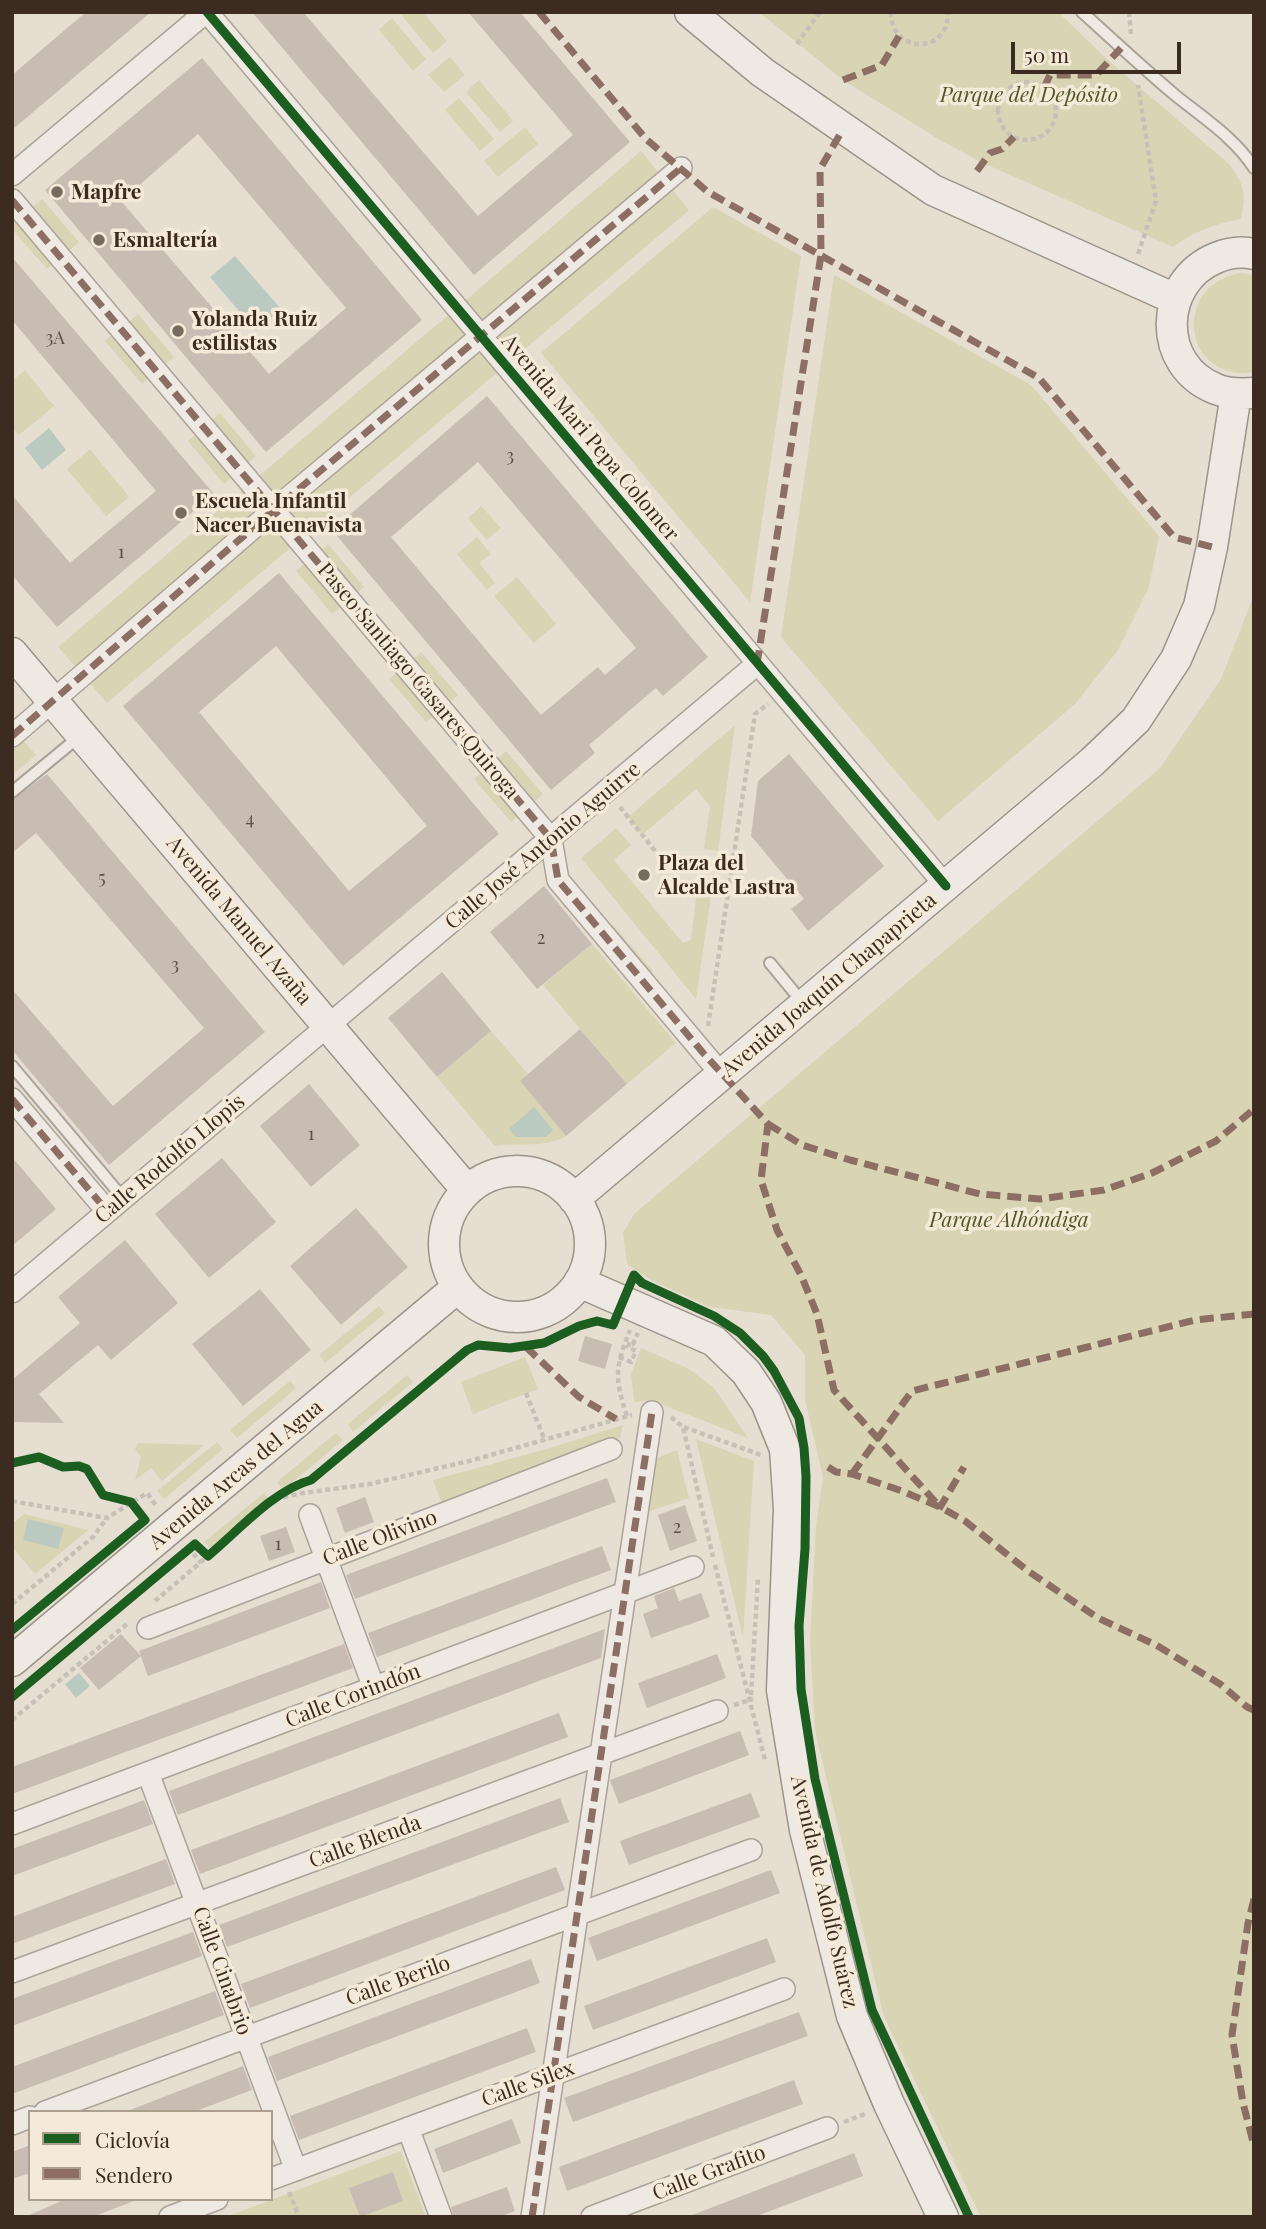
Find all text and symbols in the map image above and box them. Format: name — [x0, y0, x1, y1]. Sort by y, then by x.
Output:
scale bar — [1014, 28, 1184, 72]
text: 50 m — [1024, 40, 1069, 68]
park label: Parque del Depósito — [940, 82, 1118, 108]
place label: Mapfre — [71, 179, 141, 205]
marker: Mapfre — [49, 184, 65, 200]
place label: Esmaltería — [113, 227, 218, 253]
marker: Esmaltería — [91, 232, 107, 248]
place label: Yolanda Ruiz estilistas — [192, 306, 318, 356]
marker: Yolanda Ruiz estilistas — [170, 323, 186, 339]
house number: 3A — [45, 327, 65, 349]
street label: Avenida Mari Pepa Colomer — [496, 330, 684, 546]
house number: 3 — [506, 445, 514, 467]
place label: Escuela Infantil Nacer Buenavista — [195, 488, 362, 538]
marker: Escuela Infantil Nacer Buenavista — [173, 505, 189, 521]
house number: 1 — [118, 541, 124, 563]
street label: Paseo Santiago Casares Quiroga — [312, 558, 524, 804]
street label: Calle José Antonio Aguirre — [440, 757, 646, 935]
house number: 4 — [246, 808, 254, 830]
street label: Avenida Manuel Azaña — [161, 832, 317, 1010]
place label: Plaza del Alcalde Lastra — [658, 850, 795, 900]
house number: 5 — [98, 867, 106, 889]
marker: Plaza del Alcalde Lastra — [636, 867, 652, 883]
street label: Avenida Joaquín Chapaprieta — [716, 888, 942, 1082]
house number: 2 — [537, 927, 545, 949]
house number: 3 — [171, 954, 179, 976]
street label: Calle Rodolfo Llopis — [90, 1089, 250, 1229]
house number: 1 — [308, 1123, 314, 1145]
park label: Parque Alhóndiga — [929, 1207, 1089, 1233]
street label: Avenida Arcas del Agua — [144, 1395, 328, 1555]
street label: Calle Olivino — [319, 1505, 441, 1571]
house number: 2 — [673, 1516, 681, 1538]
house number: 1 — [275, 1533, 281, 1555]
street label: Calle Corindón — [282, 1659, 424, 1733]
street label: Avenida de Adolfo Suárez — [785, 1773, 863, 2011]
street label: Calle Blenda — [306, 1810, 424, 1874]
street label: Calle Cinabrio — [187, 1903, 257, 2039]
street label: Calle Berilo — [342, 1951, 454, 2011]
street label: Calle Silex — [478, 2056, 578, 2112]
legend — [28, 2110, 273, 2201]
text: Ciclovía — [95, 2125, 170, 2153]
street label: Calle Grafito — [649, 2140, 769, 2206]
text: Sendero — [95, 2160, 173, 2188]

